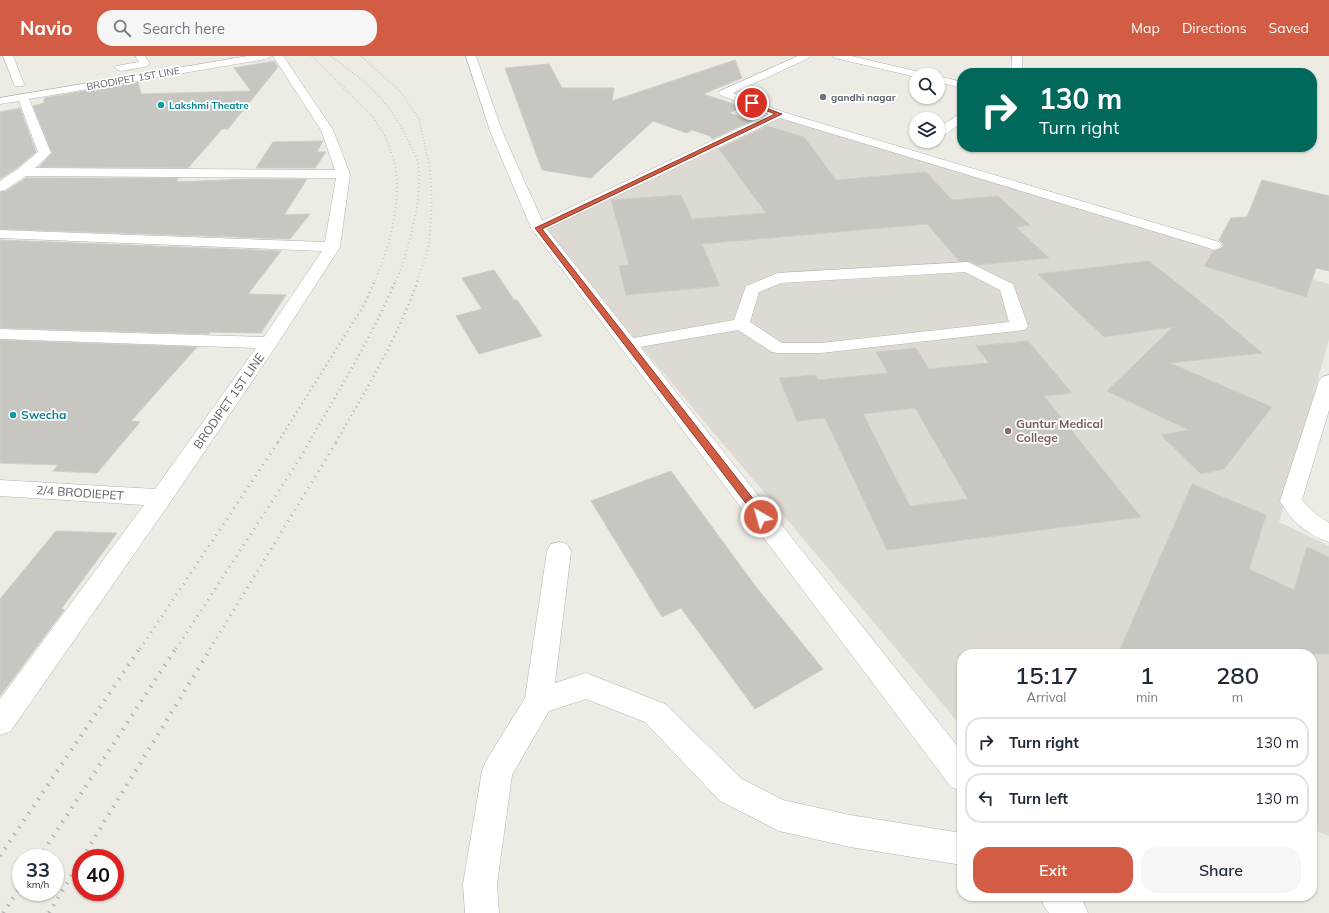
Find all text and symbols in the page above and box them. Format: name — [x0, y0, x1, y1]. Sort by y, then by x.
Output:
search box — [97, 10, 377, 46]
text: Navio — [20, 16, 73, 40]
icon: search — [111, 17, 133, 39]
text: Search here — [143, 19, 225, 38]
text: Map — [1131, 19, 1160, 37]
text: Directions — [1182, 19, 1247, 37]
text: Saved — [1269, 19, 1309, 37]
street label: BRODIPET 1ST LINE — [85, 64, 181, 93]
map controls — [909, 68, 945, 148]
button: search — [909, 68, 945, 104]
text: 130 m — [1039, 81, 1122, 116]
icon: right — [973, 84, 1025, 136]
pin — [735, 86, 769, 120]
place label: gandhi nagar — [831, 91, 896, 104]
icon: arrive — [741, 92, 763, 114]
marker: gandhi nagar — [818, 92, 828, 102]
place label: Lakshmi Theatre — [169, 99, 249, 112]
marker: Lakshmi Theatre — [156, 100, 166, 110]
button: layers — [909, 112, 945, 148]
text: Turn right — [1039, 116, 1119, 139]
street label: BRODIPET 1ST LINE — [190, 350, 267, 451]
place label: Swecha — [21, 407, 66, 422]
marker: Swecha — [8, 410, 18, 420]
place label: Guntur Medical College — [1016, 416, 1103, 445]
marker: Guntur Medical College — [1003, 426, 1013, 436]
street label: 2/4 BRODIEPET — [36, 482, 125, 503]
position arrow — [740, 496, 782, 538]
text: 15:17 — [1015, 660, 1078, 690]
text: 1 — [1140, 660, 1154, 690]
text: 280 — [1216, 660, 1259, 690]
text: Arrival — [1027, 689, 1066, 705]
text: min — [1136, 689, 1158, 705]
text: m — [1232, 689, 1243, 705]
icon: right — [975, 731, 997, 753]
text: Turn right — [1009, 733, 1079, 752]
text: 130 m — [1255, 733, 1299, 752]
icon: left — [975, 787, 997, 809]
text: Turn left — [1009, 789, 1068, 808]
text: 130 m — [1255, 789, 1299, 808]
button: Exit — [973, 847, 1133, 893]
button: Share — [1141, 847, 1301, 893]
speed limit sign: 40 — [72, 849, 124, 901]
text: 33 — [26, 857, 50, 882]
text: km/h — [27, 878, 49, 891]

